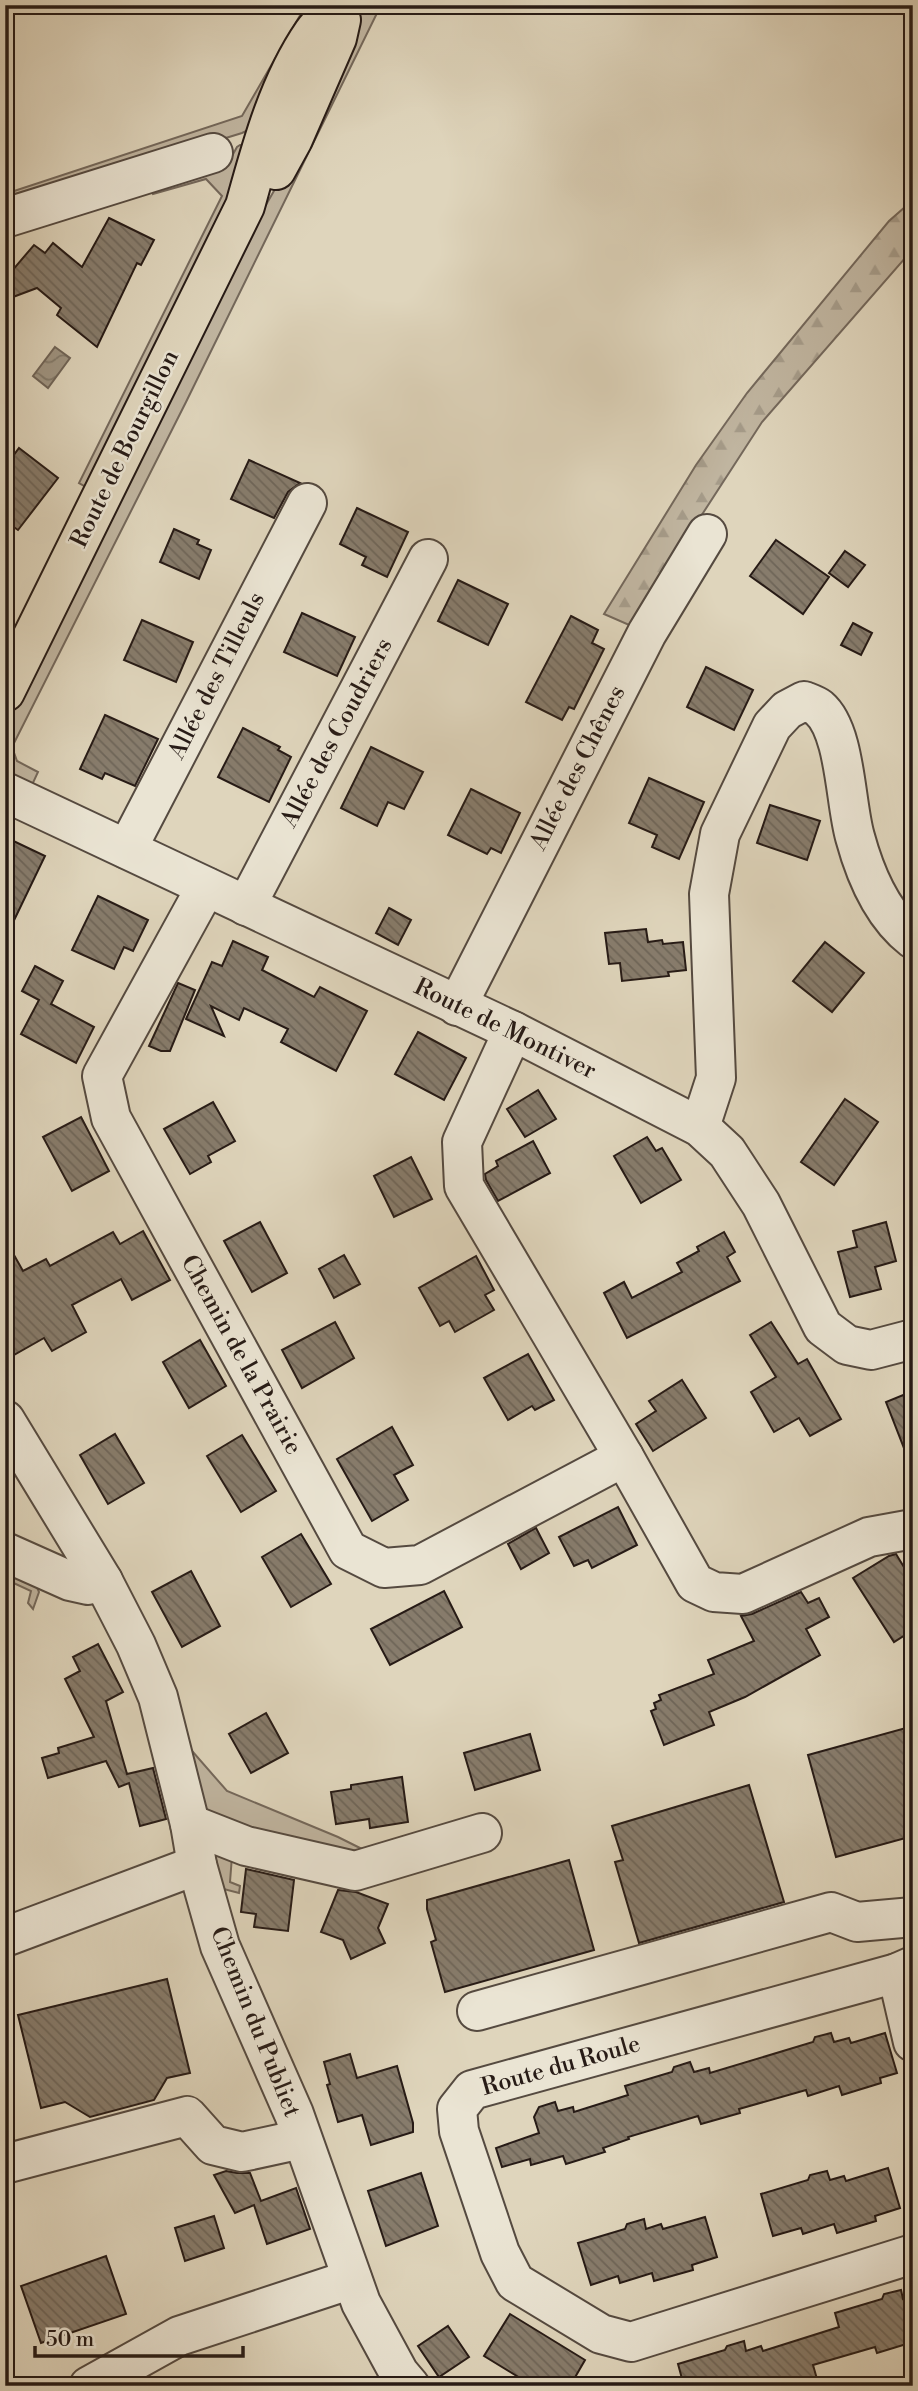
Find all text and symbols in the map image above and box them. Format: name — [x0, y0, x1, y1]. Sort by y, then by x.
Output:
street label: Route de Bourgillon — [64, 345, 186, 553]
street label: Allée des Tilleuls — [162, 588, 272, 765]
street label: Allée des Coudriers — [274, 633, 400, 834]
street label: Allée des Chênes — [523, 681, 632, 856]
street label: Route de Montiver — [409, 972, 601, 1086]
street label: Chemin de la Prairie — [174, 1250, 308, 1460]
street label: Chemin du Publiet — [203, 1922, 307, 2122]
street label: Route du Roule — [478, 2029, 644, 2103]
scale bar — [35, 2314, 243, 2358]
text: 50 m — [46, 2327, 94, 2353]

